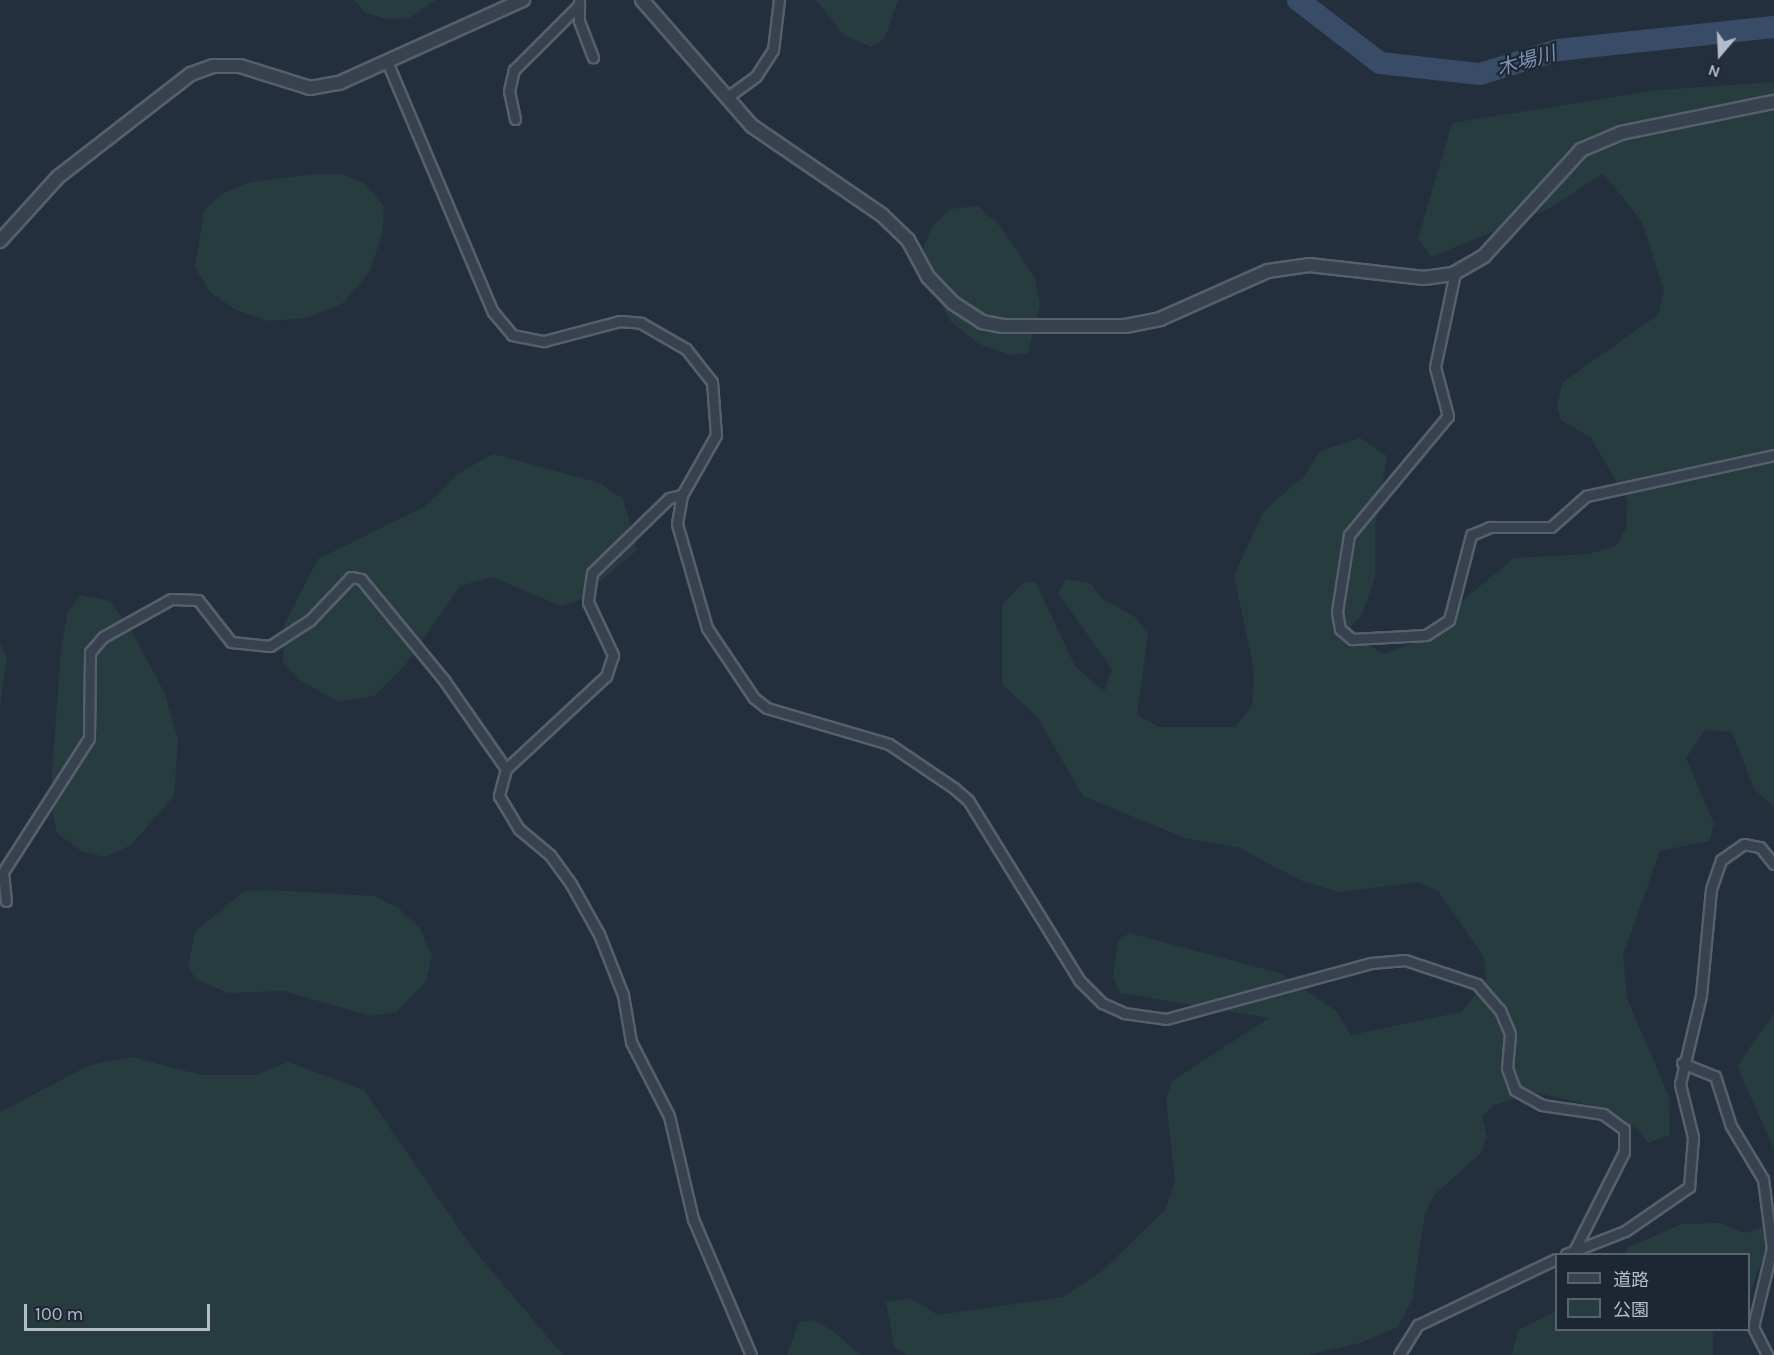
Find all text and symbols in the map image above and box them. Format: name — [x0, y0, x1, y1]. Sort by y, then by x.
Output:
north arrow — [1690, 24, 1750, 84]
water label: 木場川 — [1494, 41, 1558, 81]
text: N — [1705, 61, 1723, 82]
legend — [1555, 1253, 1750, 1331]
text: 道路 — [1613, 1269, 1649, 1291]
scale bar — [27, 1292, 213, 1330]
text: 公園 — [1613, 1299, 1649, 1321]
text: 100 m — [35, 1303, 83, 1325]

